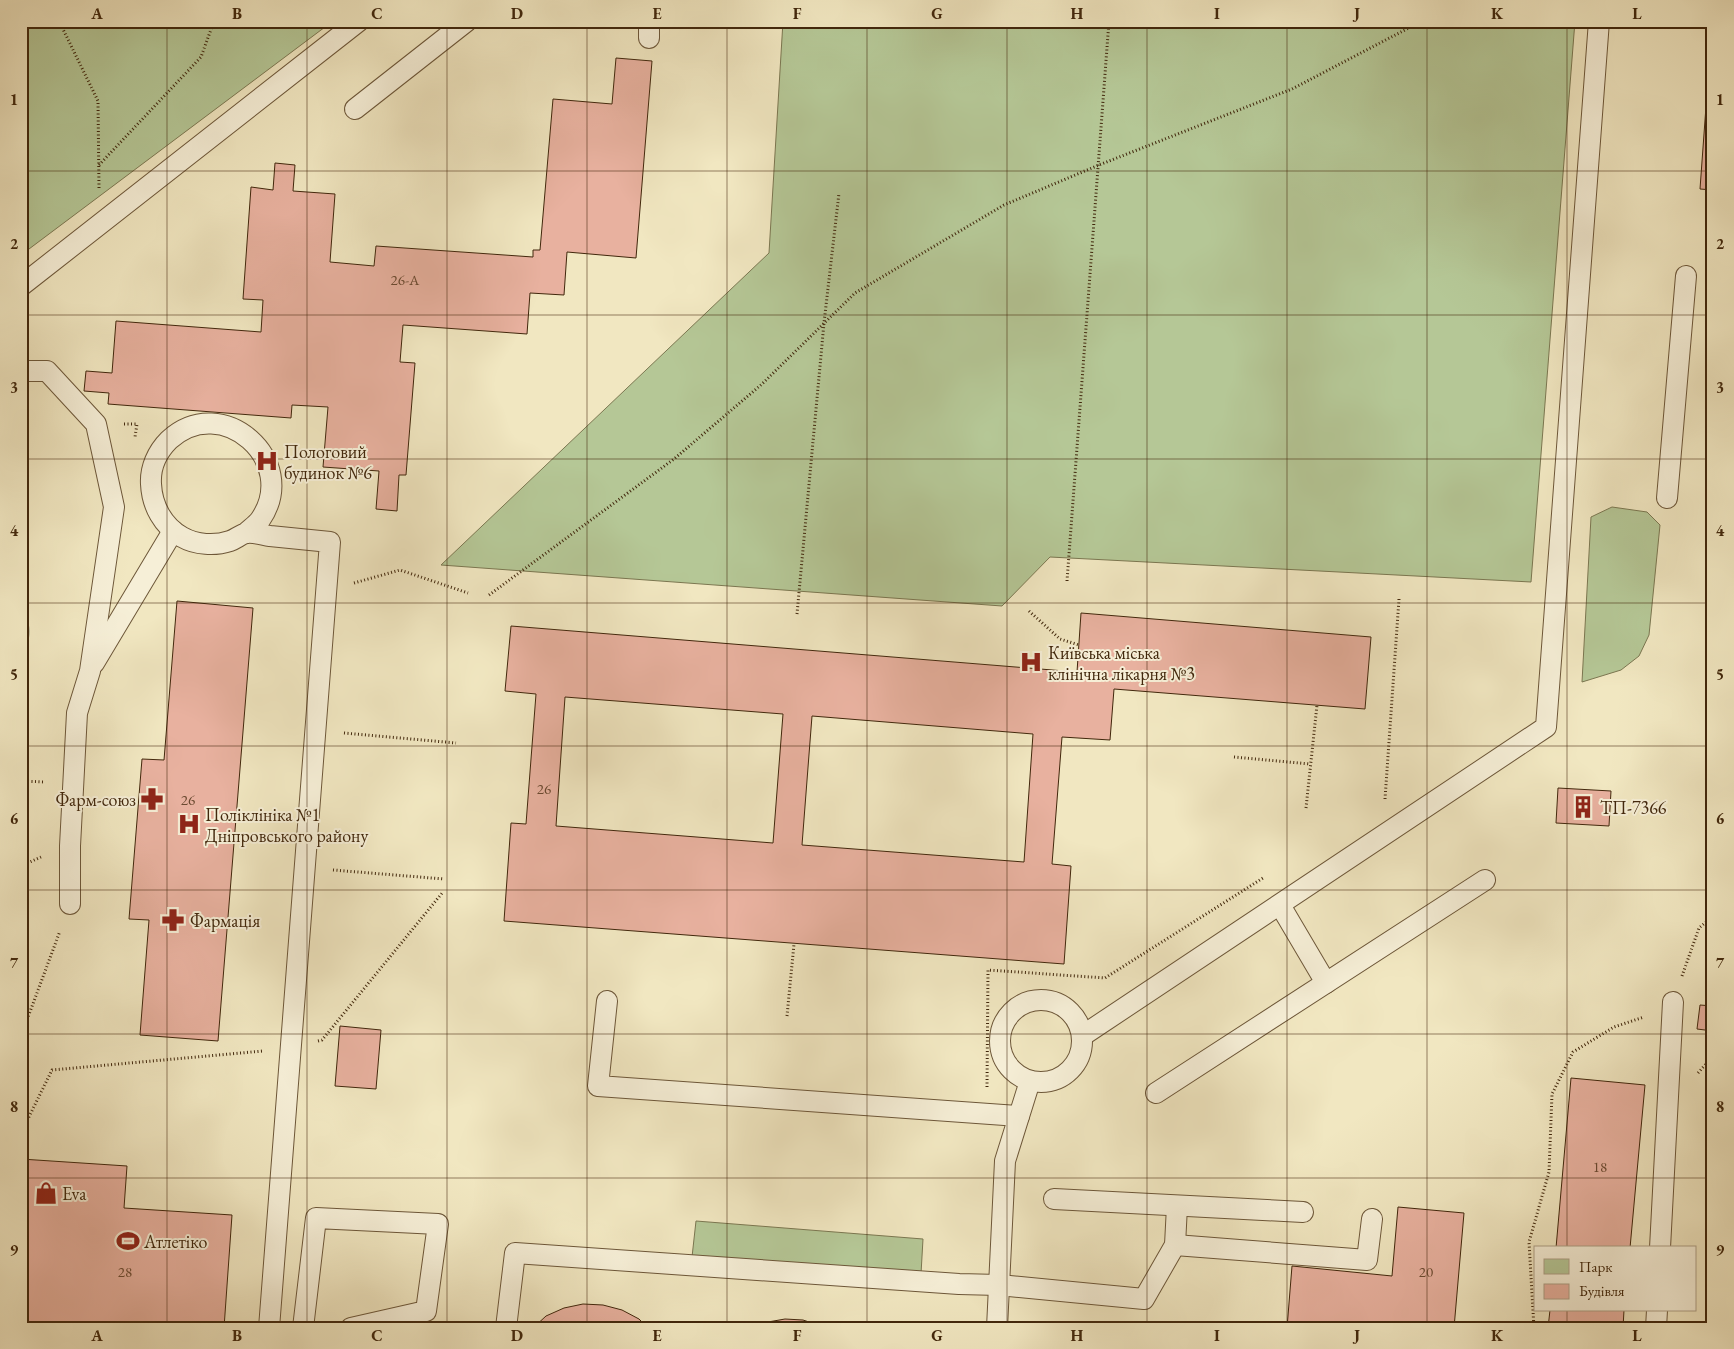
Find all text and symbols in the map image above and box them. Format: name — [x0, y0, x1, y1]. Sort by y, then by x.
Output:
text: A — [90, 3, 103, 24]
text: B — [232, 3, 242, 24]
text: C — [371, 3, 383, 24]
text: D — [511, 3, 523, 24]
text: E — [652, 3, 662, 24]
text: F — [793, 3, 802, 24]
text: G — [931, 3, 943, 24]
text: H — [1071, 3, 1084, 24]
text: I — [1214, 3, 1220, 24]
text: J — [1352, 3, 1360, 24]
text: K — [1491, 3, 1504, 24]
text: L — [1632, 3, 1642, 24]
text: 1 — [10, 89, 18, 110]
text: 1 — [1716, 89, 1724, 110]
text: 2 — [10, 233, 19, 254]
text: 2 — [1716, 233, 1725, 254]
house number: 26-А — [391, 270, 420, 289]
text: 3 — [10, 377, 18, 398]
text: 3 — [1716, 377, 1724, 398]
place label: Пологовий будинок №6 — [284, 440, 372, 484]
hospital icon: Пологовий будинок №6 — [254, 448, 280, 474]
text: 4 — [10, 520, 19, 541]
text: 4 — [1716, 520, 1725, 541]
place label: Київська міська клінічна лікарня №3 — [1048, 641, 1195, 685]
hospital icon: Київська міська клінічна лікарня №3 — [1018, 649, 1044, 675]
text: 5 — [10, 664, 18, 685]
text: 5 — [1716, 664, 1724, 685]
house number: 26 — [537, 779, 551, 798]
pharmacy icon: Фарм-союз — [139, 786, 165, 812]
place label: Фарм-союз — [55, 788, 136, 811]
house number: 26 — [181, 790, 195, 809]
building icon: ТП-7366 — [1570, 794, 1596, 820]
place label: ТП-7366 — [1600, 796, 1667, 819]
place label: Поліклініка №1 Дніпровського району — [205, 803, 368, 847]
text: 6 — [10, 808, 19, 829]
text: 6 — [1716, 808, 1725, 829]
hospital icon: Поліклініка №1 Дніпровського району — [176, 811, 202, 837]
pharmacy icon: Фармація — [160, 907, 186, 933]
place label: Фармація — [190, 909, 260, 932]
text: 7 — [10, 952, 19, 973]
text: 7 — [1716, 952, 1725, 973]
text: 8 — [10, 1096, 18, 1117]
text: 8 — [1716, 1096, 1724, 1117]
house number: 18 — [1593, 1157, 1607, 1176]
shop icon: Eva — [33, 1180, 59, 1206]
place label: Eva — [62, 1182, 87, 1205]
sports icon: Атлетіко — [115, 1228, 141, 1254]
place label: Атлетіко — [143, 1230, 207, 1253]
text: 9 — [10, 1239, 19, 1260]
text: 9 — [1716, 1239, 1725, 1260]
legend — [1534, 1246, 1696, 1312]
text: Парк — [1579, 1257, 1612, 1276]
house number: 28 — [118, 1262, 132, 1281]
house number: 20 — [1419, 1262, 1433, 1281]
text: Будівля — [1579, 1281, 1625, 1300]
text: A — [90, 1325, 103, 1346]
text: B — [232, 1325, 242, 1346]
text: C — [371, 1325, 383, 1346]
text: D — [511, 1325, 523, 1346]
text: E — [652, 1325, 662, 1346]
text: F — [793, 1325, 802, 1346]
text: G — [931, 1325, 943, 1346]
text: H — [1071, 1325, 1084, 1346]
text: I — [1214, 1325, 1220, 1346]
text: J — [1352, 1325, 1360, 1346]
text: K — [1491, 1325, 1504, 1346]
text: L — [1632, 1325, 1642, 1346]

